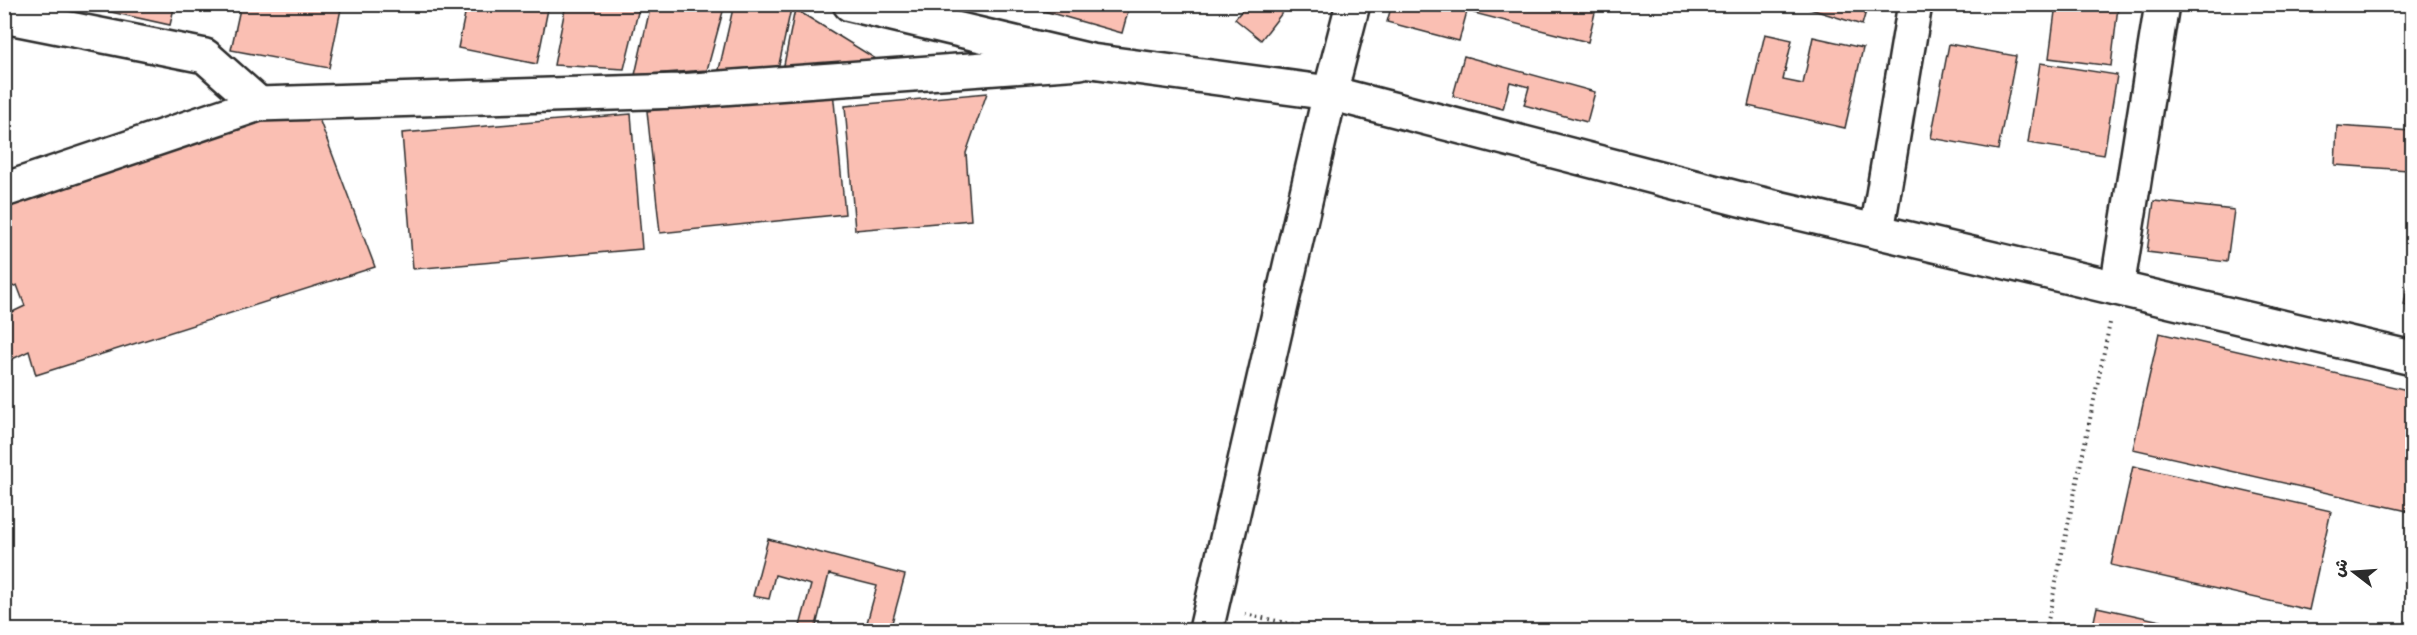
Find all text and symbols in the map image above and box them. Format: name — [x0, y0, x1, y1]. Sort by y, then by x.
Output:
north arrow — [2324, 542, 2384, 602]
text: ش — [2328, 556, 2352, 579]

